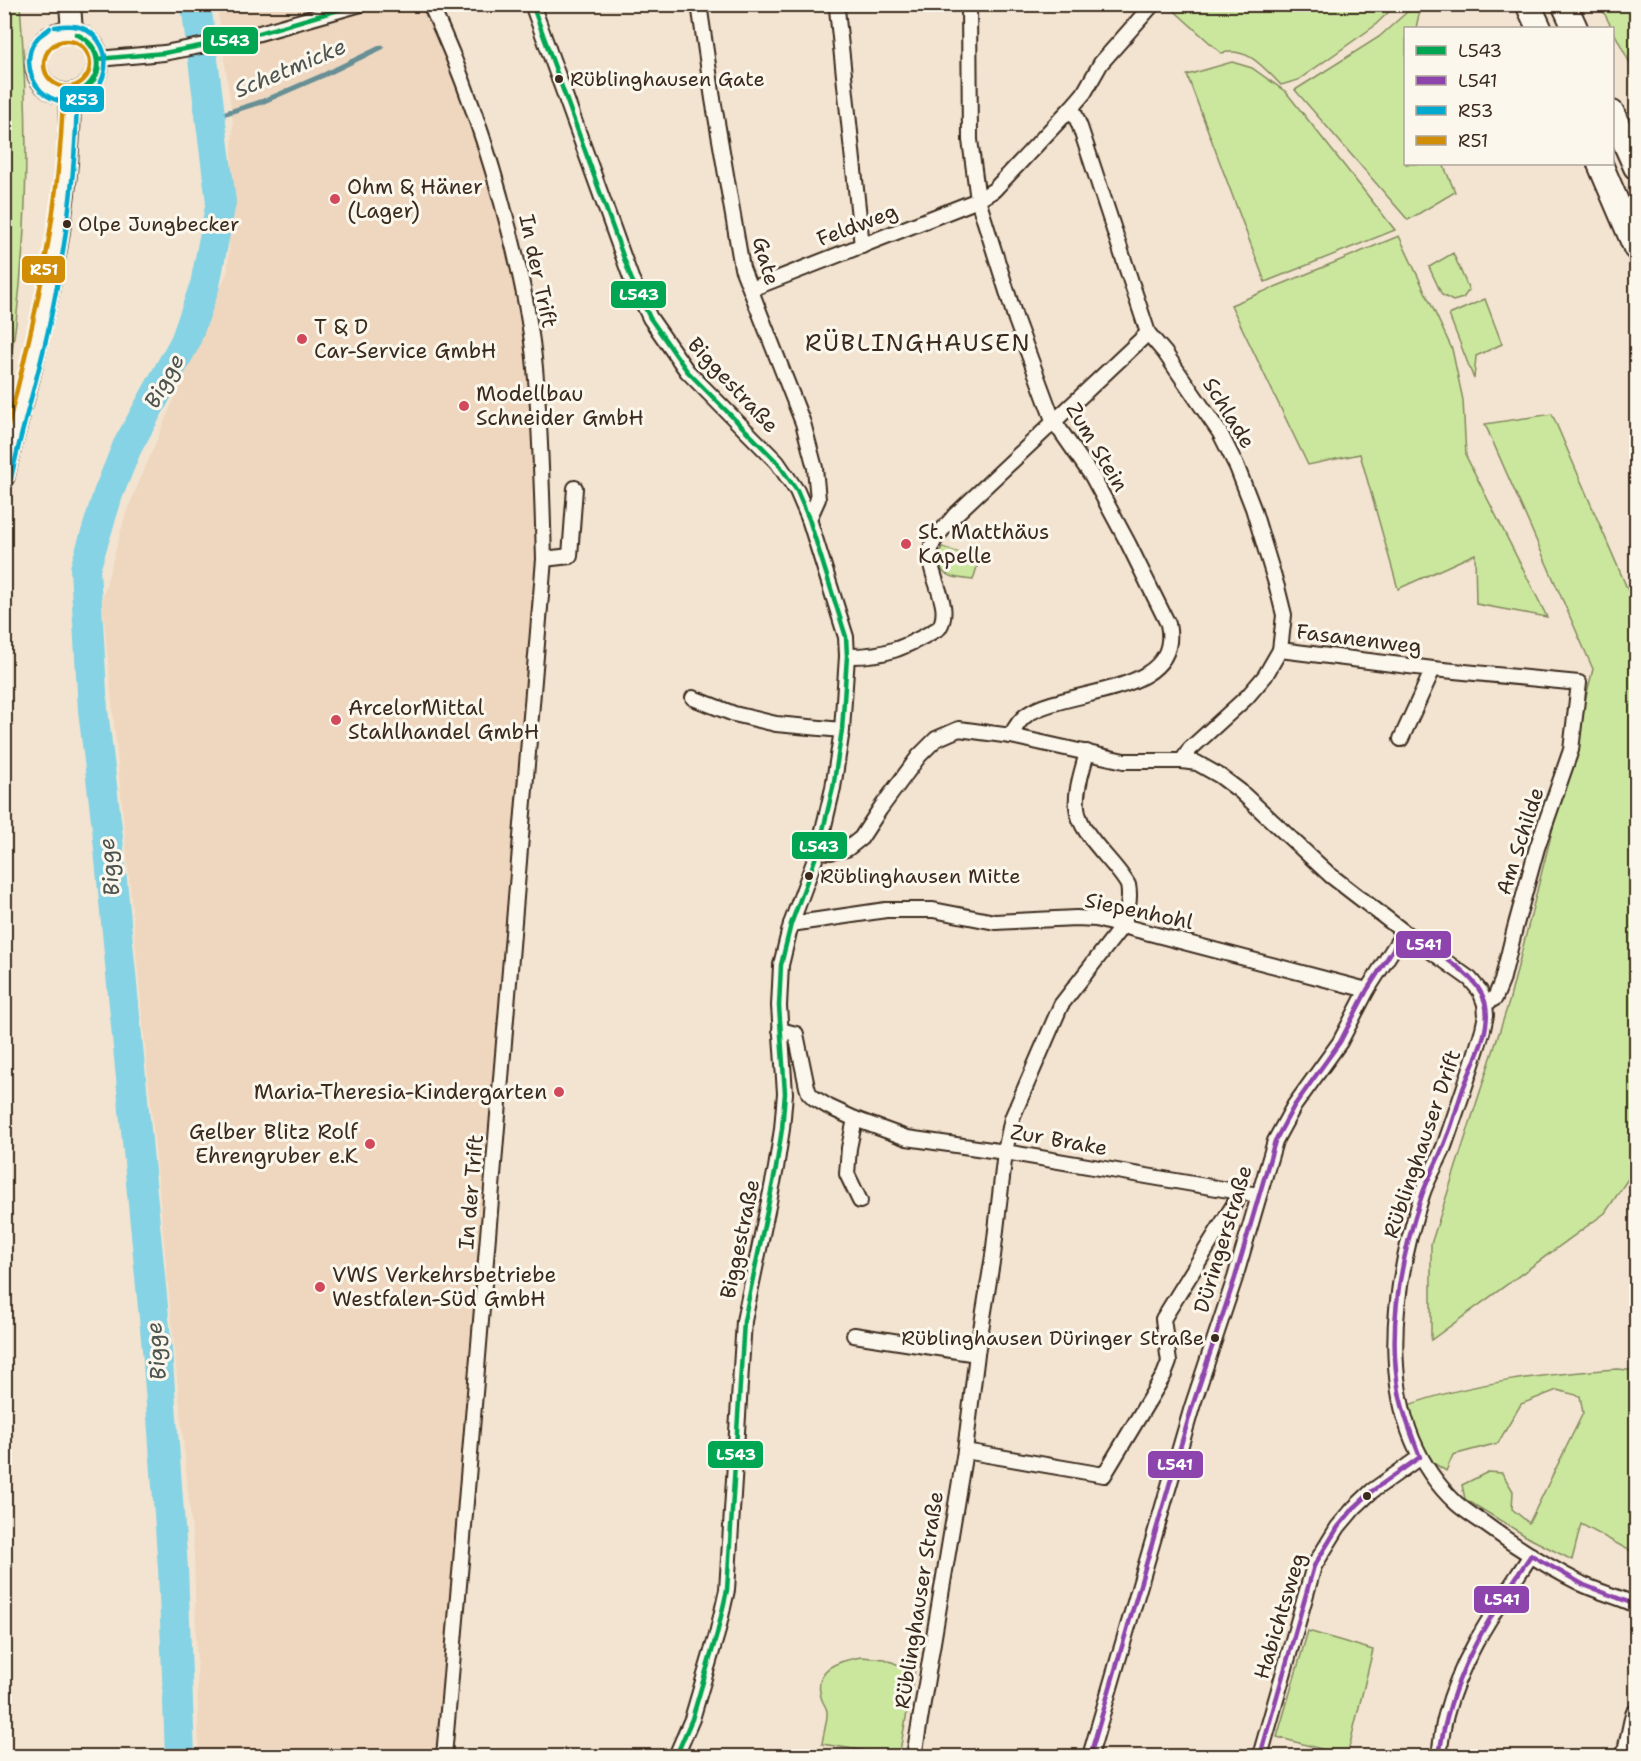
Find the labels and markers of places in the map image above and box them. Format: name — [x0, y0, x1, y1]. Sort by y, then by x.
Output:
place label: Rüblinghausen Gate — [570, 66, 765, 92]
marker: Rüblinghausen Gate — [553, 73, 565, 85]
place label: Ohm & Häner (Lager) — [347, 173, 483, 225]
marker: Ohm & Häner (Lager) — [328, 192, 342, 206]
place label: Olpe Jungbecker — [78, 211, 239, 237]
marker: Olpe Jungbecker — [61, 218, 73, 230]
place label: T & D Car-Service GmbH — [314, 313, 496, 365]
marker: T & D Car-Service GmbH — [295, 332, 309, 346]
place label: Modellbau Schneider GmbH — [476, 380, 644, 432]
marker: Modellbau Schneider GmbH — [457, 399, 471, 413]
place label: St. Matthäus Kapelle — [918, 518, 1049, 570]
marker: St. Matthäus Kapelle — [899, 537, 913, 551]
place label: ArcelorMittal Stahlhandel GmbH — [348, 694, 539, 746]
marker: ArcelorMittal Stahlhandel GmbH — [329, 713, 343, 727]
place label: Rüblinghausen Mitte — [820, 863, 1020, 889]
marker: Rüblinghausen Mitte — [803, 870, 815, 882]
place label: Maria-Theresia-Kindergarten — [254, 1078, 547, 1106]
marker: Maria-Theresia-Kindergarten — [552, 1085, 566, 1099]
place label: Gelber Blitz Rolf Ehrengruber e.K — [189, 1118, 358, 1170]
marker: Gelber Blitz Rolf Ehrengruber e.K — [363, 1137, 377, 1151]
place label: VWS Verkehrsbetriebe Westfalen-Süd GmbH — [332, 1261, 556, 1313]
marker: VWS Verkehrsbetriebe Westfalen-Süd GmbH — [313, 1280, 327, 1294]
place label: Rüblinghausen Düringer Straße — [901, 1325, 1204, 1351]
marker: Rüblinghausen Düringer Straße — [1209, 1332, 1221, 1344]
unlabelled marker — [1361, 1490, 1373, 1502]

